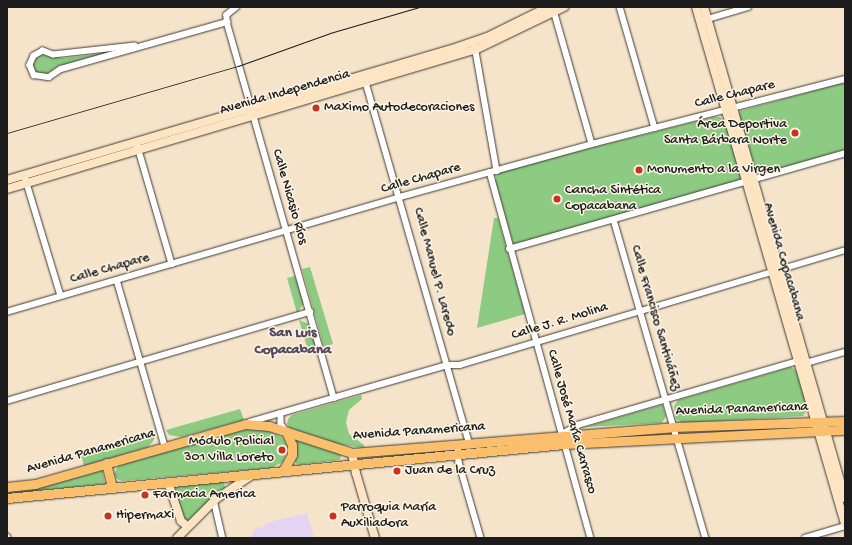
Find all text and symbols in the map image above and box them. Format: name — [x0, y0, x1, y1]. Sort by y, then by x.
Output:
street label: Avenida Independencia — [218, 66, 352, 120]
street label: Calle Chapare — [693, 77, 777, 113]
place label: Maximo Autodecoraciones — [324, 100, 474, 116]
marker: Maximo Autodecoraciones — [311, 103, 321, 113]
place label: Área Deportiva Santa Bárbara Norte — [664, 117, 787, 150]
marker: Área Deportiva Santa Bárbara Norte — [790, 128, 800, 138]
street label: Calle Nicasio Ríos — [267, 147, 311, 247]
street label: Calle Chapare — [379, 160, 463, 198]
place label: Monumento a la Virgen — [647, 162, 780, 178]
marker: Monumento a la Virgen — [634, 165, 644, 175]
place label: Cancha Sintética Copacabana — [565, 183, 661, 216]
marker: Cancha Sintética Copacabana — [552, 194, 562, 204]
street label: Avenida Copacabana — [758, 201, 808, 323]
street label: Calle Manuel P. Laredo — [409, 206, 459, 338]
street label: Calle Francisco Santiváñez — [626, 243, 684, 393]
street label: Calle Chapare — [68, 250, 152, 288]
street label: Calle J. R. Molina — [510, 299, 610, 345]
district label: San Luis Copacabana — [255, 324, 331, 359]
street label: Calle José María Carrasco — [542, 348, 600, 496]
street label: Avenida Panamericana — [675, 399, 809, 421]
street label: Avenida Panamericana — [352, 419, 486, 445]
street label: Avenida Panamericana — [25, 426, 157, 478]
place label: Módulo Policial 301 Villa Loreto — [184, 434, 274, 466]
marker: Módulo Policial 301 Villa Loreto — [277, 445, 287, 455]
place label: Juan de la Cruz — [405, 463, 495, 479]
marker: Juan de la Cruz — [392, 466, 402, 476]
place label: Farmacia America — [153, 487, 255, 503]
marker: Farmacia America — [140, 490, 150, 500]
place label: Parroquia María Auxiliadora — [341, 500, 436, 532]
place label: Hipermaxi — [116, 508, 174, 524]
marker: Hipermaxi — [103, 511, 113, 521]
marker: Parroquia María Auxiliadora — [328, 511, 338, 521]

